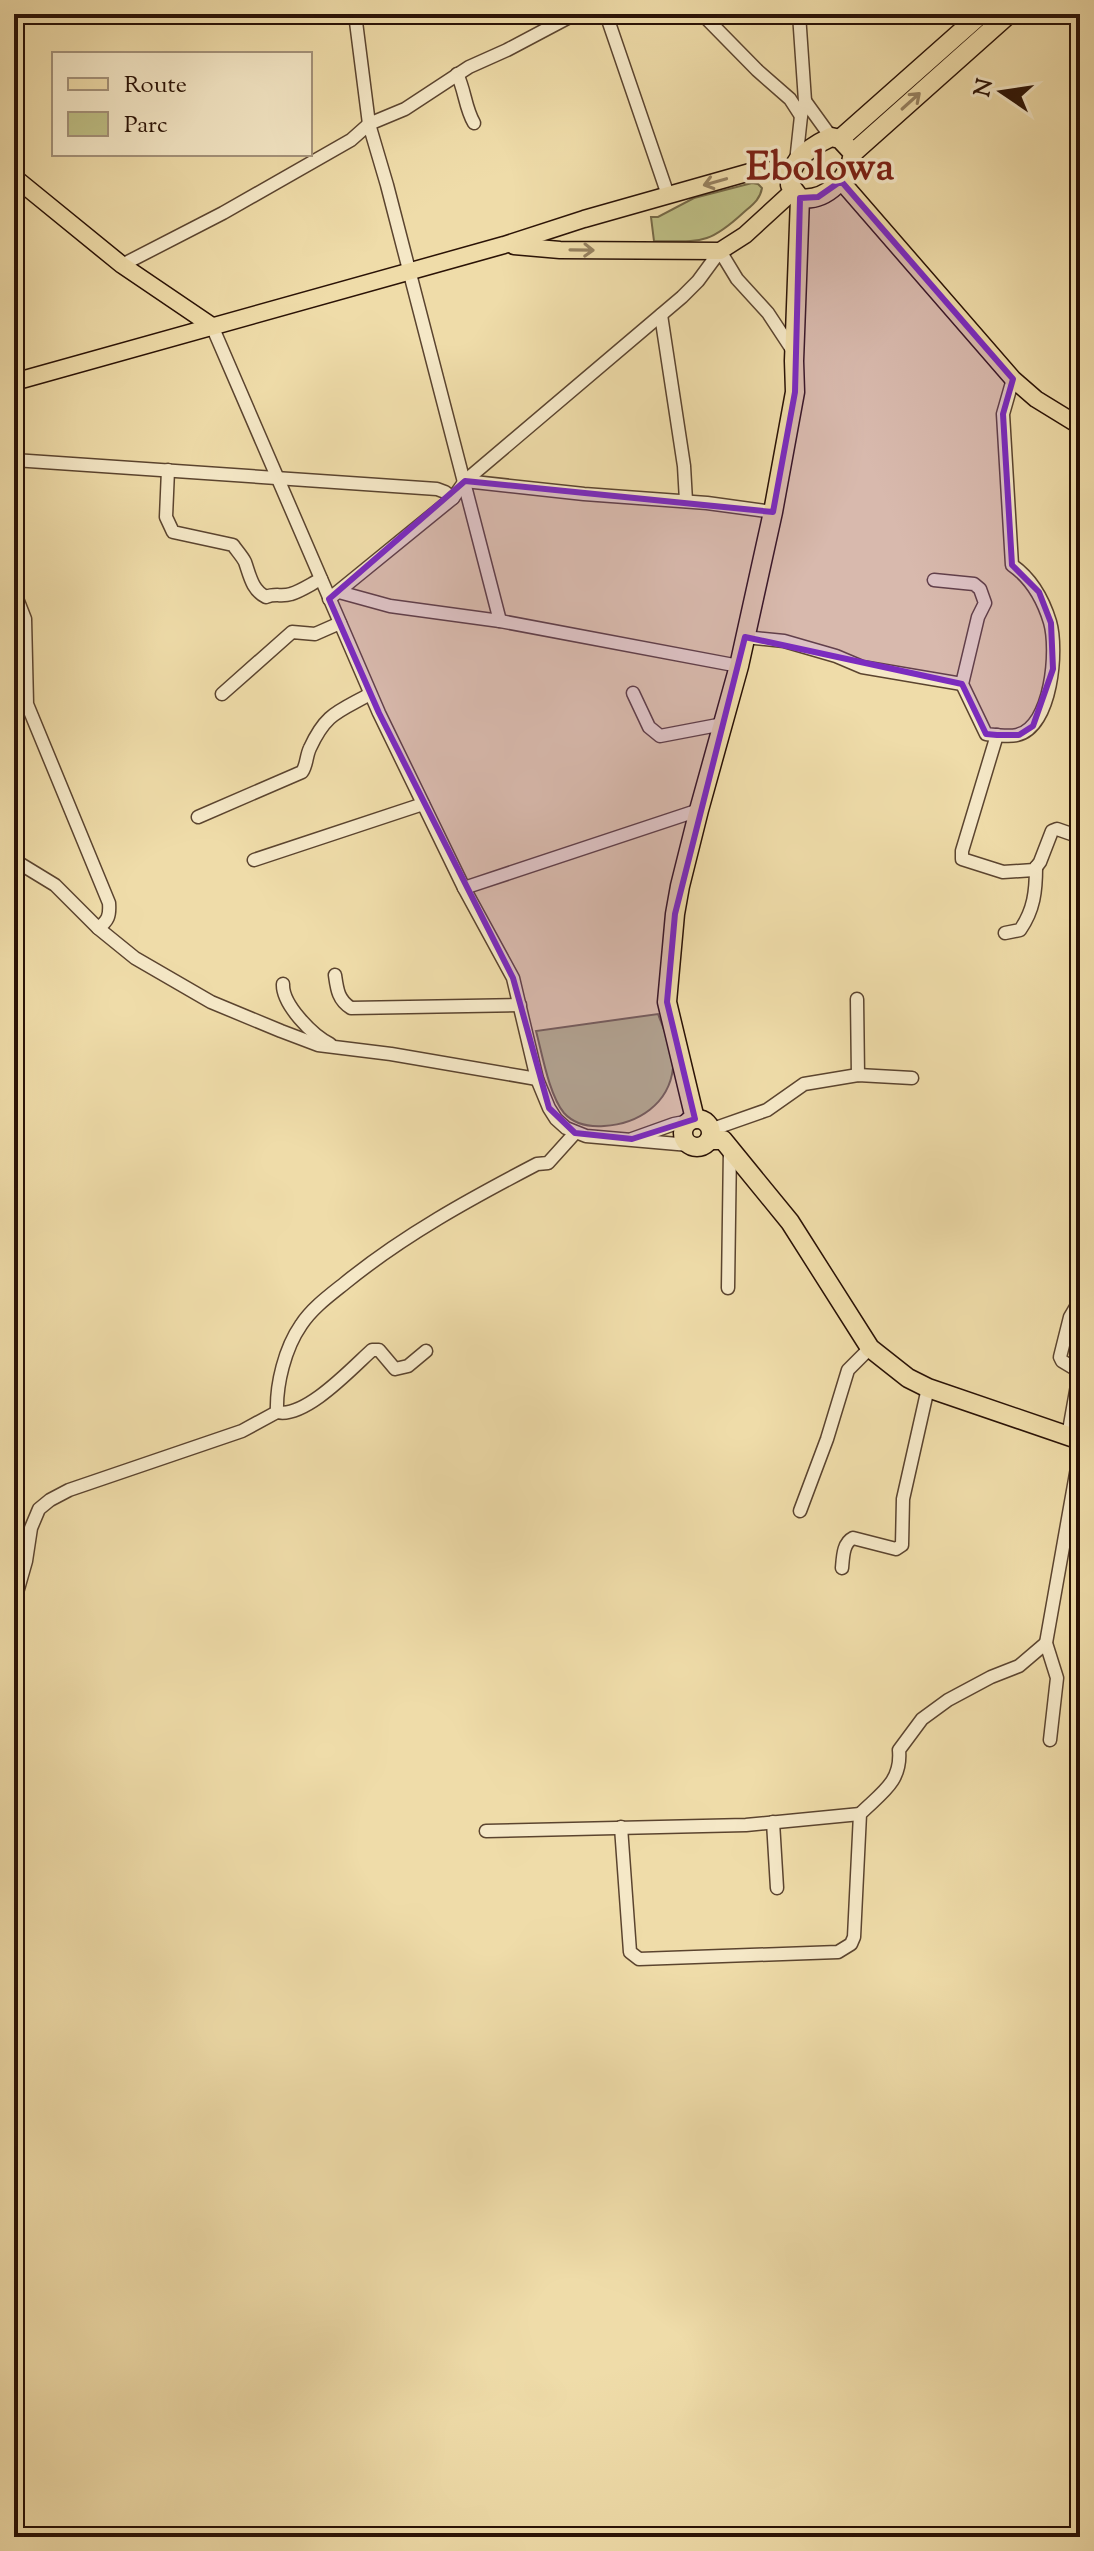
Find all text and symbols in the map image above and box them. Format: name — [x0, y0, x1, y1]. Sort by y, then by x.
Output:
legend — [52, 52, 312, 156]
north arrow — [962, 52, 1042, 132]
text: Route — [124, 69, 187, 103]
text: N — [968, 76, 1003, 100]
one-way arrow — [900, 93, 920, 111]
text: Parc — [124, 109, 168, 143]
district label: Ebolowa — [746, 141, 895, 198]
one-way arrow — [702, 175, 728, 190]
one-way arrow — [568, 242, 595, 258]

